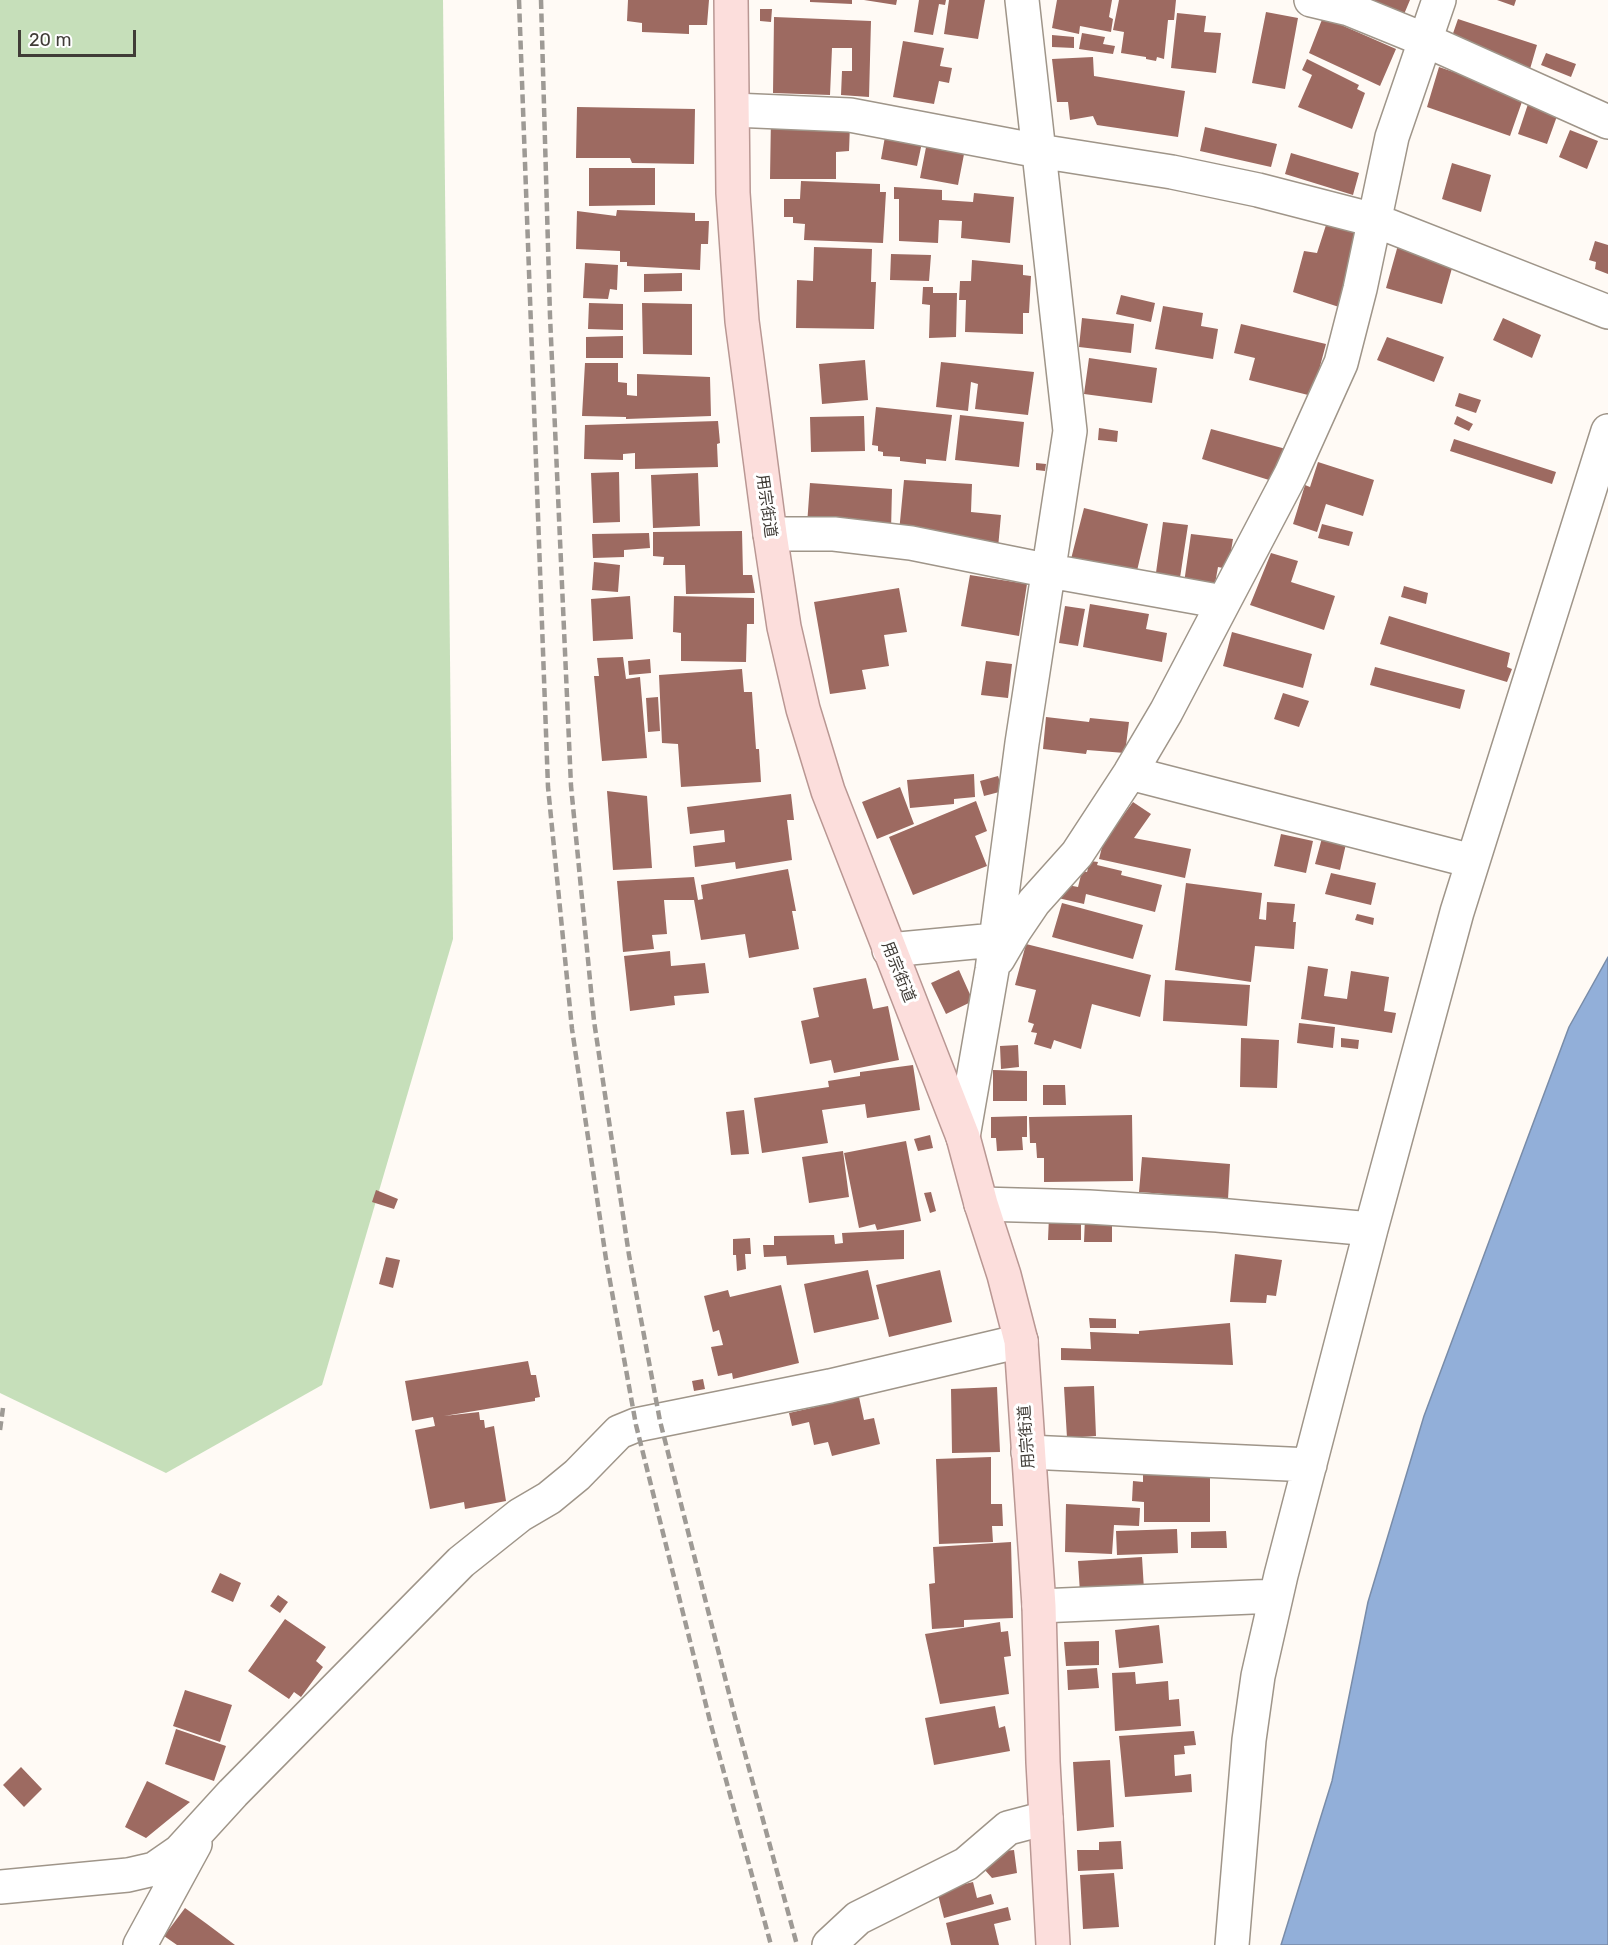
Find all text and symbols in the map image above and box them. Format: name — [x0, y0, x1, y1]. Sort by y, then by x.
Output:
scale bar — [21, 18, 140, 56]
text: 20 m — [29, 29, 71, 51]
street label: 用宗街道 — [752, 473, 780, 539]
street label: 用宗街道 — [877, 939, 919, 1005]
street label: 用宗街道 — [1015, 1404, 1039, 1470]

